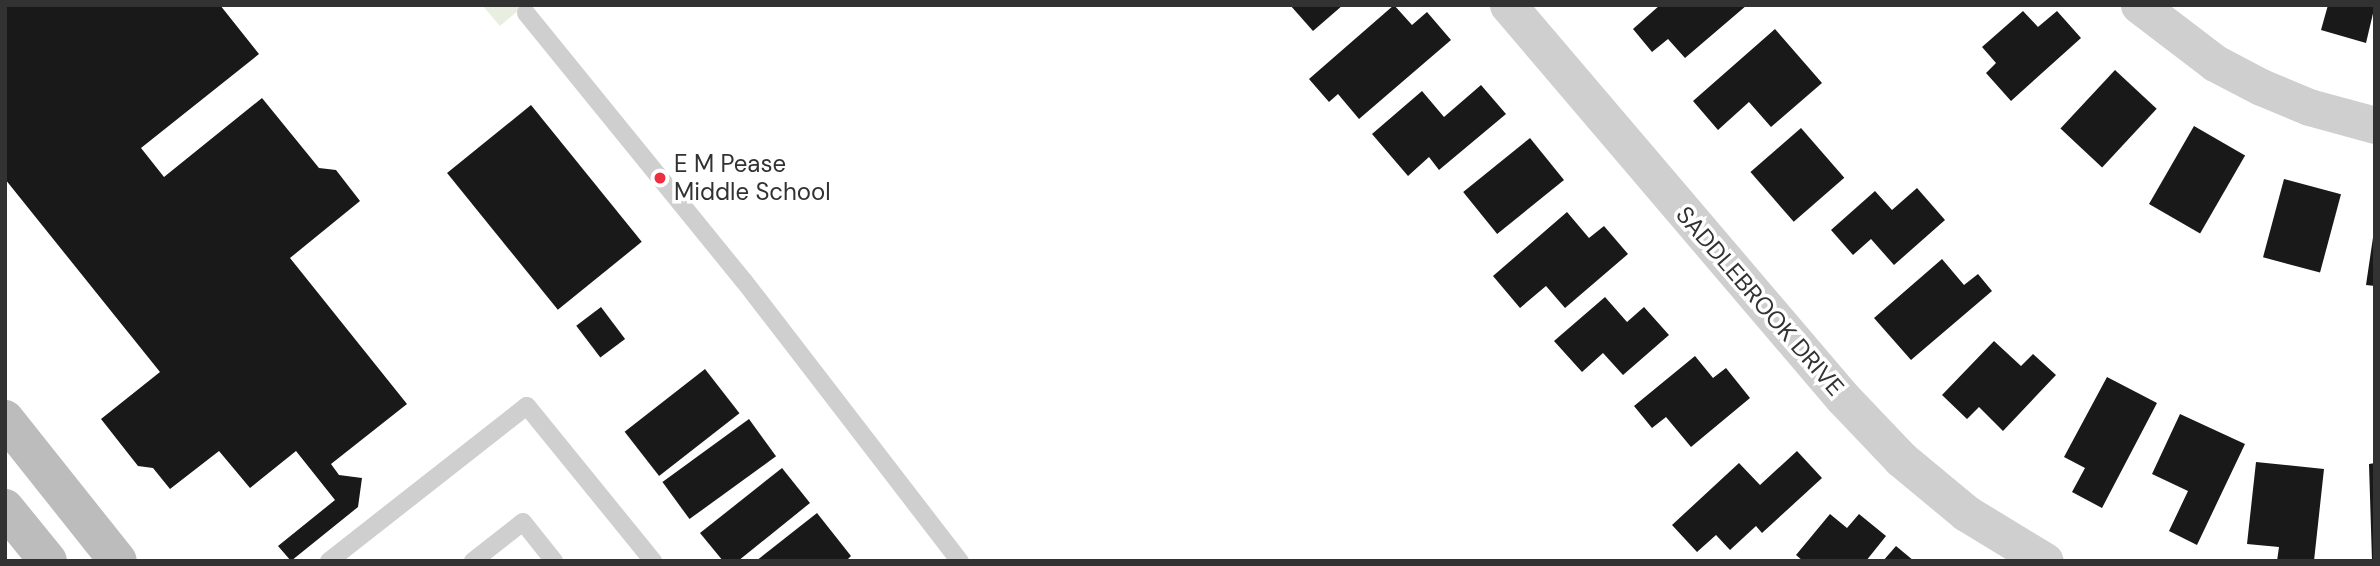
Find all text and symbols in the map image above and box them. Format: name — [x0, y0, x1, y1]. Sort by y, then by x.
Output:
place label: E M Pease Middle School — [674, 150, 831, 206]
marker: E M Pease Middle School — [652, 170, 668, 186]
street label: SADDLEBROOK DRIVE — [1670, 200, 1850, 402]

